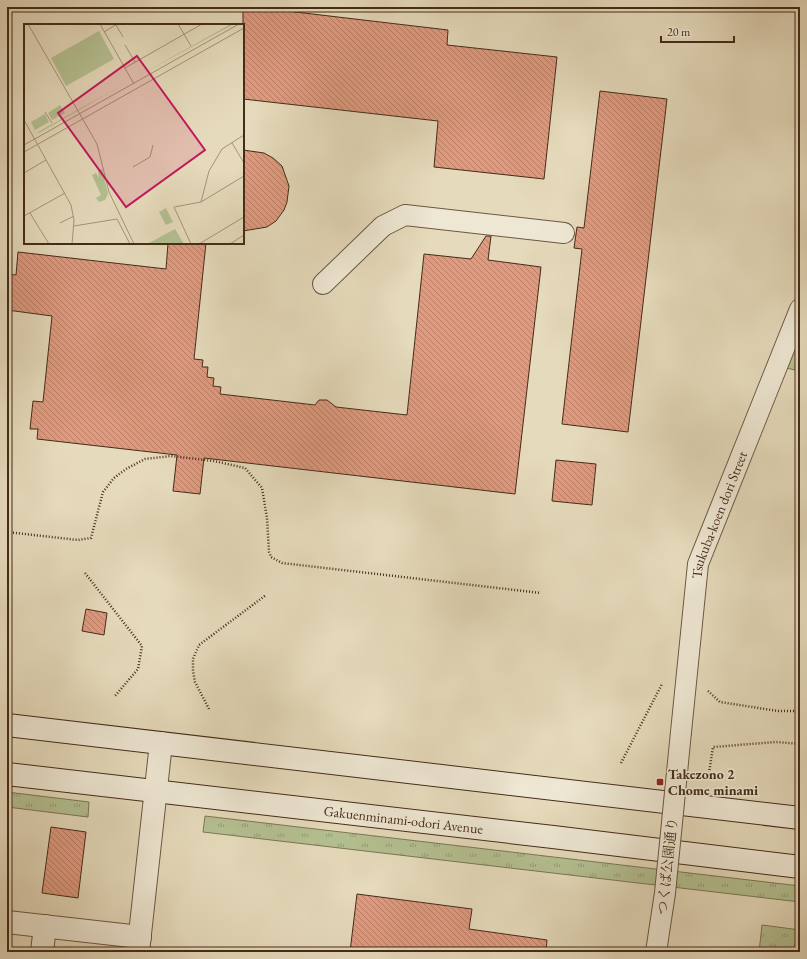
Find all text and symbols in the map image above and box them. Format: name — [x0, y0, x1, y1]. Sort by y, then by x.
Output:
scale bar — [661, 18, 734, 44]
inset map — [24, 24, 244, 244]
text: 20 m — [667, 24, 691, 40]
street label: Tsukuba-koen dori Street — [688, 448, 751, 579]
place label: Takezono 2 Chome minami — [668, 765, 758, 799]
marker: Takezono 2 Chome minami — [655, 777, 665, 787]
street label: Gakuenminami-odori Avenue — [323, 802, 485, 838]
street label: つくば公園通り — [653, 816, 681, 916]

